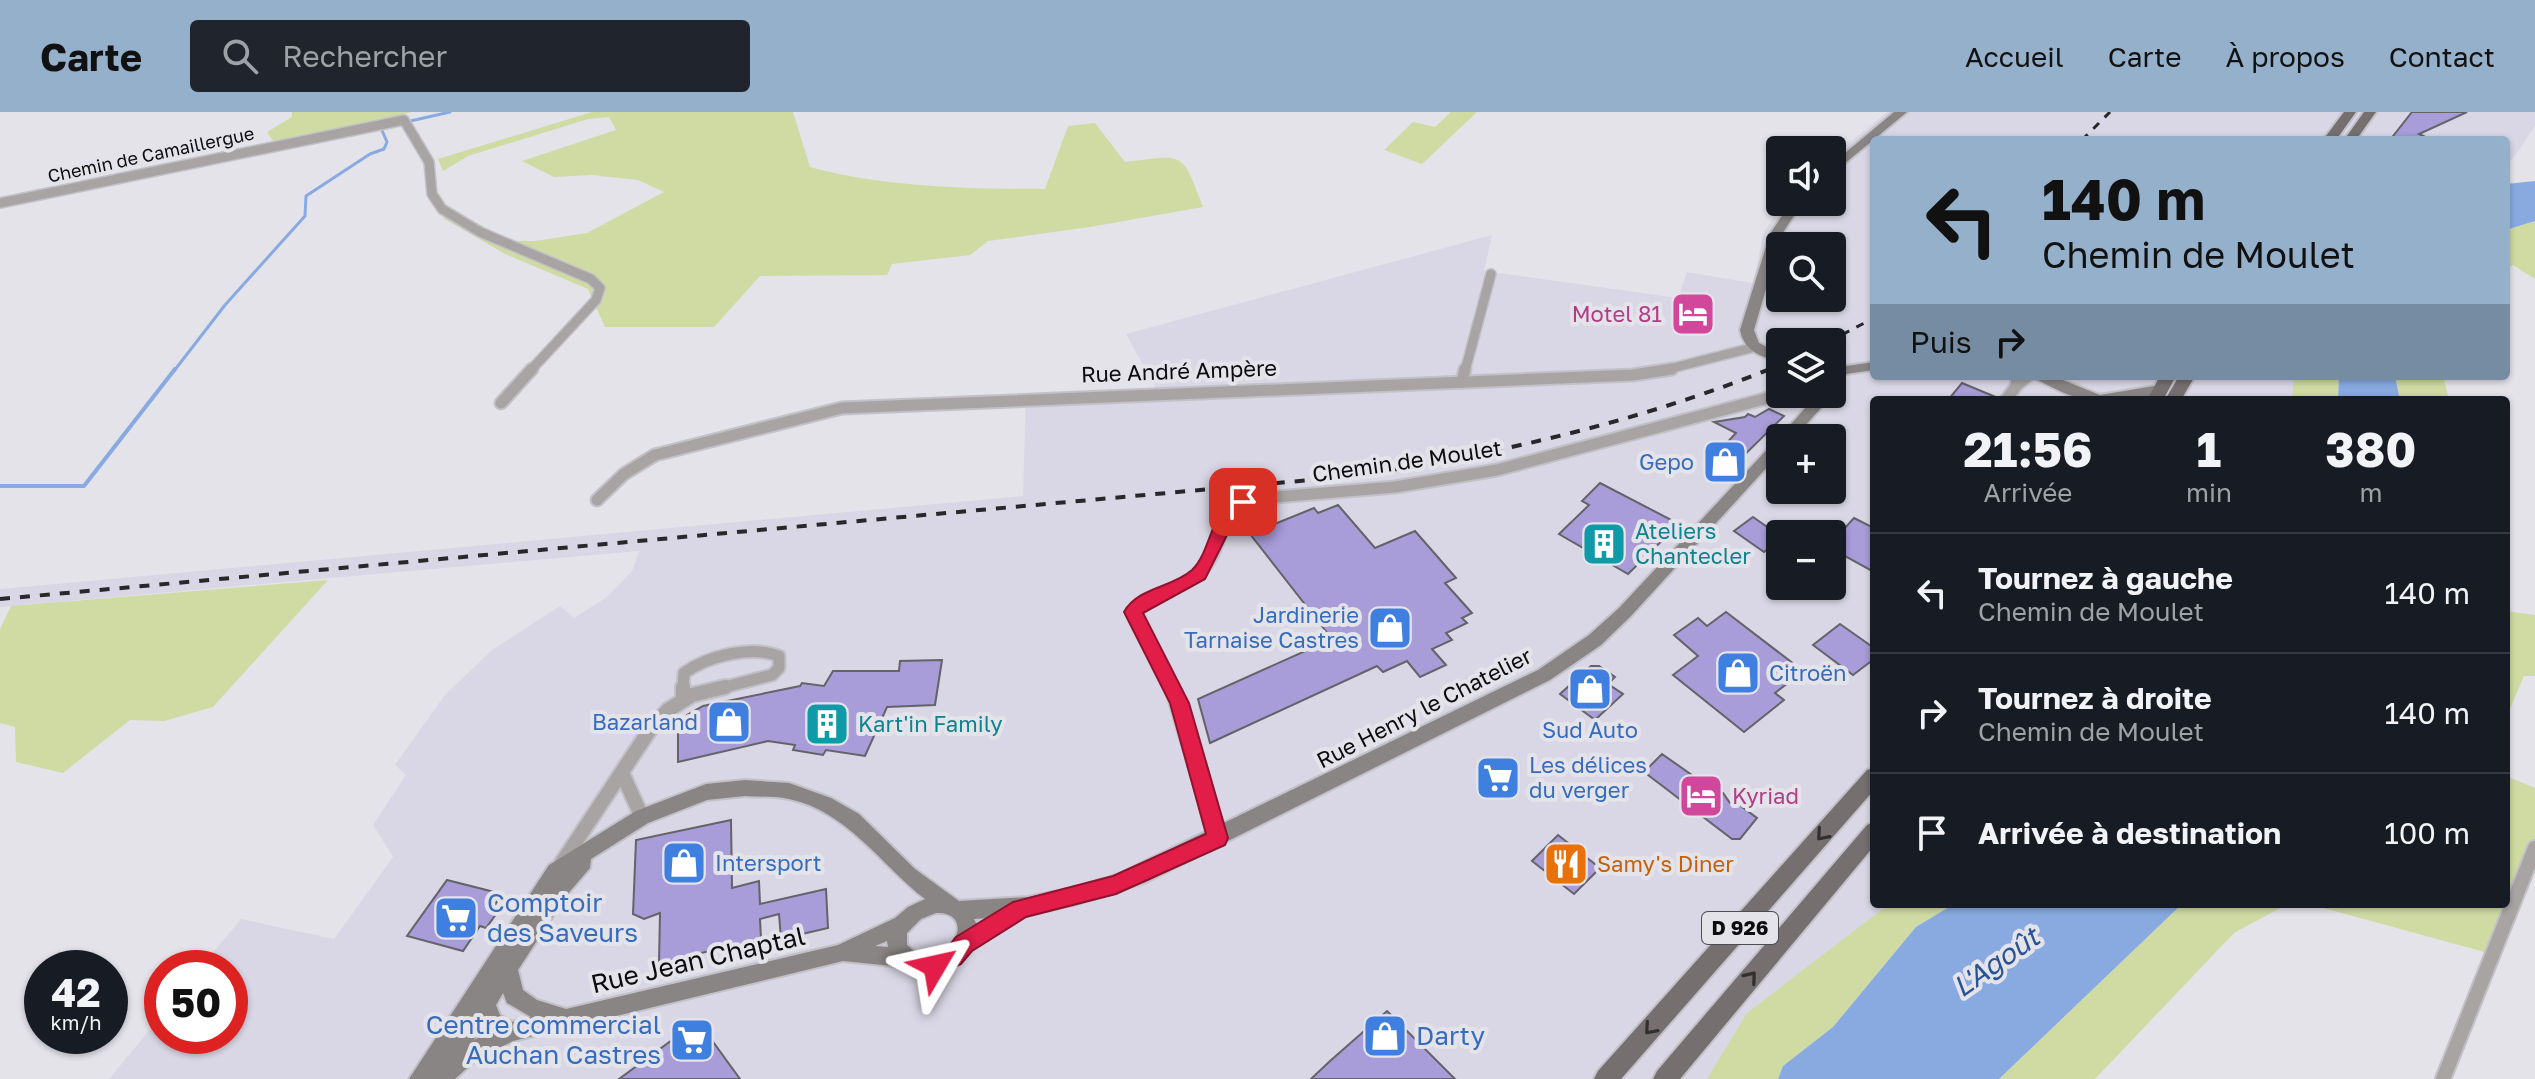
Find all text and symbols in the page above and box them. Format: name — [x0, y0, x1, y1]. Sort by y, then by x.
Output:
search box — [190, 20, 750, 92]
text: Carte — [40, 34, 142, 79]
icon: search — [218, 34, 262, 78]
text: Rechercher — [282, 38, 447, 74]
text: Accueil — [1965, 40, 2064, 73]
text: Carte — [2108, 40, 2181, 73]
text: À propos — [2225, 40, 2345, 73]
text: Contact — [2389, 40, 2495, 73]
street label: Chemin de Camaillergue — [46, 121, 256, 187]
map controls — [1766, 136, 1846, 600]
button: sound — [1766, 136, 1846, 216]
text: 140 m — [2042, 165, 2205, 232]
icon: left — [1910, 168, 2014, 272]
button: search — [1766, 232, 1846, 312]
text: Chemin de Moulet — [2042, 233, 2355, 276]
hotel icon: Motel 81 — [1669, 290, 1717, 338]
place label: Motel 81 — [1572, 300, 1662, 327]
icon: right — [1988, 320, 2032, 364]
text: Puis — [1910, 324, 1972, 360]
button: layers — [1766, 328, 1846, 408]
street label: Rue André Ampère — [1081, 354, 1277, 387]
text: 21:56 — [1963, 420, 2093, 478]
text: 1 — [2197, 420, 2221, 478]
text: 380 — [2325, 420, 2417, 478]
button: + — [1766, 424, 1846, 504]
street label: Chemin de Moulet — [1310, 434, 1504, 487]
shop icon: Gepo — [1701, 438, 1749, 486]
place label: Gepo — [1639, 448, 1694, 475]
pin — [1209, 468, 1277, 536]
text: Arrivée — [1984, 477, 2072, 508]
text: min — [2186, 477, 2232, 508]
text: m — [2359, 477, 2382, 508]
icon: arrive — [1221, 480, 1265, 524]
place label: Ateliers Chantecler — [1635, 517, 1751, 569]
building icon: Ateliers Chantecler — [1580, 520, 1628, 568]
button: − — [1766, 520, 1846, 600]
text: Tournez à gauche — [1978, 560, 2233, 596]
icon: left — [1910, 571, 1954, 615]
text: 140 m — [2385, 575, 2470, 611]
text: Chemin de Moulet — [1978, 596, 2204, 627]
place label: Jardinerie Tarnaise Castres — [1184, 601, 1359, 653]
shop icon: Jardinerie Tarnaise Castres — [1366, 604, 1414, 652]
street label: Rue Henry le Chatelier — [1312, 641, 1536, 774]
shop icon: Citroën — [1714, 649, 1762, 697]
place label: Citroën — [1769, 659, 1847, 686]
shop icon: Sud Auto — [1566, 665, 1614, 713]
text: Tournez à droite — [1978, 680, 2212, 716]
icon: right — [1910, 691, 1954, 735]
text: 140 m — [2385, 695, 2470, 731]
shop icon: Bazarland — [705, 698, 753, 746]
building icon: Kart'in Family — [803, 700, 851, 748]
place label: Bazarland — [592, 708, 698, 735]
place label: Kart'in Family — [858, 710, 1003, 737]
place label: Sud Auto — [1542, 716, 1638, 743]
text: Chemin de Moulet — [1978, 716, 2204, 747]
place label: Les délices du verger — [1529, 751, 1647, 803]
supermarket icon: Les délices du verger — [1474, 754, 1522, 802]
hotel icon: Kyriad — [1677, 772, 1725, 820]
place label: Kyriad — [1732, 782, 1799, 809]
icon: arrive — [1910, 811, 1954, 855]
text: Arrivée à destination — [1978, 815, 2281, 851]
text: 100 m — [2384, 815, 2470, 851]
one-way arrow — [1818, 825, 1832, 840]
shop icon: Intersport — [660, 839, 708, 887]
restaurant icon: Samy's Diner — [1542, 840, 1590, 888]
place label: Intersport — [715, 849, 822, 876]
place label: Samy's Diner — [1597, 850, 1734, 877]
place label: Comptoir des Saveurs — [487, 887, 638, 948]
supermarket icon: Comptoir des Saveurs — [432, 894, 480, 942]
road number: D 926 — [1702, 912, 1778, 944]
water label: L'Agoût — [1946, 918, 2047, 1003]
street label: Rue Jean Chaptal — [588, 920, 808, 999]
position arrow — [893, 924, 977, 1008]
speed limit sign: 50 — [144, 950, 248, 1054]
text: 42 — [51, 968, 101, 1016]
one-way arrow — [1741, 971, 1756, 986]
place label: Centre commercial Auchan Castres — [426, 1009, 661, 1070]
text: km/h — [51, 1010, 101, 1034]
shop icon: Darty — [1361, 1012, 1409, 1060]
supermarket icon: Centre commercial Auchan Castres — [668, 1016, 716, 1064]
place label: Darty — [1416, 1020, 1485, 1051]
one-way arrow — [1646, 1020, 1660, 1035]

